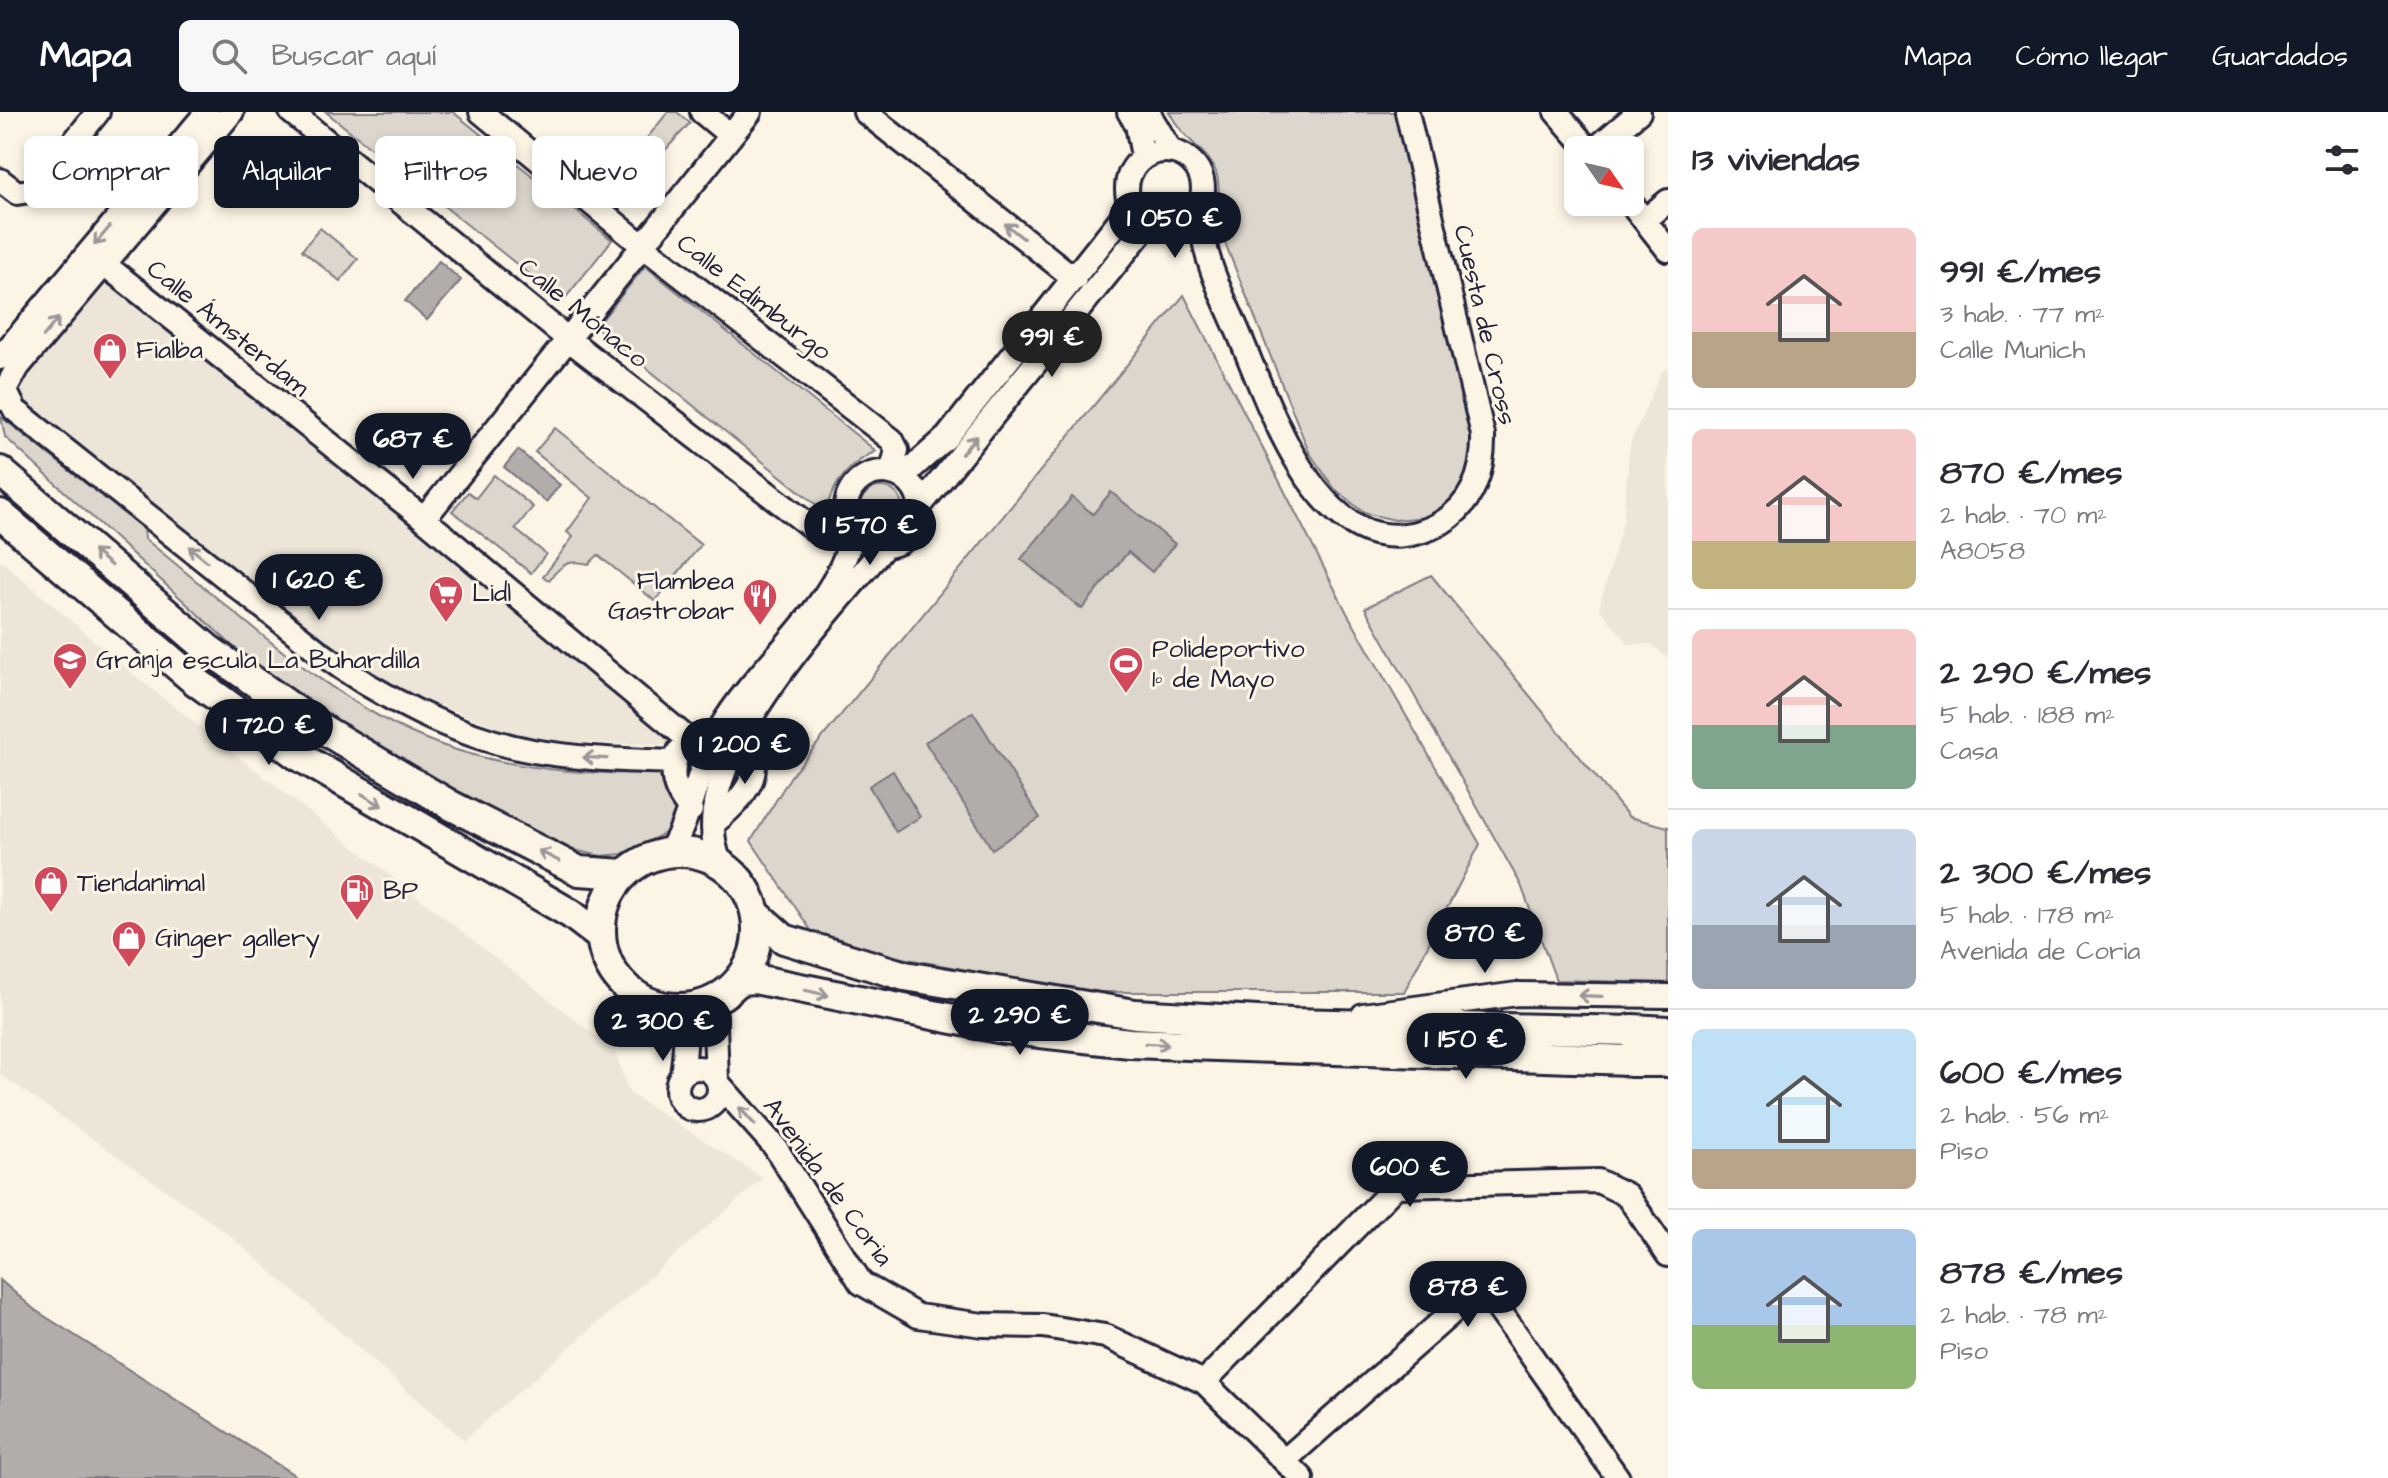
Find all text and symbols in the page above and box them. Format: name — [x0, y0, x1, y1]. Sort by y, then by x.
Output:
search box — [179, 20, 739, 92]
text: Mapa — [40, 30, 131, 82]
icon: search — [207, 34, 251, 78]
text: Buscar aquí — [271, 35, 436, 77]
text: Mapa — [1904, 37, 1972, 76]
text: Cómo llegar — [2016, 37, 2168, 76]
text: Guardados — [2212, 37, 2348, 76]
chip: Comprar — [24, 136, 198, 208]
chip: Alquilar — [214, 136, 359, 208]
chip: Filtros — [375, 136, 516, 208]
chip: Nuevo — [532, 136, 665, 208]
north arrow — [1564, 136, 1644, 216]
map controls — [1564, 136, 1644, 216]
text: 13 viviendas — [1692, 136, 1860, 184]
icon: filters — [2320, 138, 2364, 182]
pin: 1 050 € — [1101, 192, 1249, 260]
text: 1 050 € — [1127, 200, 1223, 236]
street label: Cuesta de Cross — [1444, 221, 1526, 429]
one-way arrow — [1004, 222, 1025, 239]
one-way arrow — [93, 225, 111, 245]
street label: Calle Edimburgo — [668, 225, 839, 371]
text: 991 €/mes — [1940, 248, 2101, 296]
street label: Calle Mónaco — [510, 249, 656, 377]
street label: Calle Ámsterdam — [139, 251, 318, 405]
icon: home — [1756, 260, 1852, 356]
text: 3 hab. · 77 m² — [1940, 296, 2105, 332]
pin: 991 € — [996, 311, 1108, 379]
one-way arrow — [42, 318, 60, 338]
text: 991 € — [1020, 319, 1084, 355]
shop icon: Fialba — [91, 331, 129, 381]
place label: Fialba — [136, 332, 203, 368]
text: Calle Munich — [1940, 332, 2085, 368]
pin: 687 € — [357, 413, 469, 481]
text: 687 € — [373, 421, 453, 457]
one-way arrow — [960, 435, 978, 456]
text: 870 €/mes — [1940, 449, 2122, 497]
icon: home — [1756, 461, 1852, 557]
text: 2 hab. · 70 m² — [1940, 497, 2107, 533]
pin: 1 570 € — [796, 499, 944, 567]
text: 1 570 € — [822, 507, 918, 543]
text: A8058 — [1940, 533, 2025, 569]
one-way arrow — [188, 546, 209, 563]
one-way arrow — [92, 549, 112, 567]
pin: 1 620 € — [245, 554, 393, 622]
text: 1 620 € — [273, 562, 365, 598]
place label: Flambea Gastrobar — [608, 563, 734, 629]
supermarket icon: Lidl — [427, 574, 465, 624]
place label: Lidl — [472, 575, 511, 611]
restaurant icon: Flambea Gastrobar — [741, 577, 779, 627]
place label: Polideportivo 1º de Mayo — [1152, 631, 1305, 699]
school or university icon: Granja escula La Buhardilla — [51, 641, 89, 691]
place label: Granja escula La Buhardilla — [96, 642, 420, 678]
sports icon: Polideportivo 1º de Mayo — [1107, 645, 1145, 695]
text: 2 290 €/mes — [1940, 649, 2151, 697]
icon: home — [1756, 661, 1852, 757]
text: 5 hab. · 188 m² — [1940, 697, 2115, 733]
pin: 1 720 € — [195, 699, 343, 767]
text: 1 720 € — [223, 707, 315, 743]
pin: 1 200 € — [671, 718, 819, 786]
text: 1 200 € — [699, 726, 791, 762]
text: Casa — [1940, 733, 1998, 769]
one-way arrow — [583, 751, 609, 766]
one-way arrow — [360, 792, 383, 808]
one-way arrow — [538, 848, 562, 864]
text: 2 300 €/mes — [1940, 849, 2151, 897]
icon: home — [1756, 861, 1852, 957]
shop icon: Tiendanimal — [32, 864, 70, 914]
place label: Tiendanimal — [77, 865, 205, 901]
fuel station icon: BP — [338, 872, 376, 922]
place label: BP — [383, 873, 418, 909]
text: 5 hab. · 178 m² — [1940, 897, 2114, 933]
pin: 870 € — [1429, 907, 1541, 975]
text: 870 € — [1445, 915, 1525, 951]
shop icon: Ginger gallery — [110, 919, 148, 969]
place label: Ginger gallery — [155, 920, 320, 958]
text: Avenida de Coria — [1940, 933, 2140, 969]
one-way arrow — [804, 986, 830, 1001]
pin: 2 290 € — [946, 989, 1094, 1057]
one-way arrow — [1577, 989, 1604, 1004]
pin: 2 300 € — [589, 995, 737, 1063]
text: 2 290 € — [969, 997, 1071, 1033]
text: 2 300 € — [612, 1003, 714, 1039]
pin: 1 150 € — [1392, 1013, 1540, 1081]
text: 1 150 € — [1425, 1021, 1507, 1057]
one-way arrow — [1143, 1037, 1170, 1052]
text: 600 €/mes — [1940, 1049, 2122, 1097]
icon: home — [1756, 1061, 1852, 1157]
street label: Avenida de Coria — [755, 1090, 901, 1274]
text: 2 hab. · 56 m² — [1940, 1097, 2109, 1133]
one-way arrow — [738, 1106, 756, 1126]
text: Piso — [1940, 1133, 1988, 1169]
pin: 600 € — [1354, 1141, 1466, 1209]
text: 600 € — [1370, 1149, 1450, 1185]
text: 878 €/mes — [1940, 1249, 2123, 1297]
pin: 878 € — [1412, 1261, 1524, 1329]
icon: home — [1756, 1261, 1852, 1357]
text: 878 € — [1428, 1269, 1508, 1305]
text: 2 hab. · 78 m² — [1940, 1297, 2107, 1333]
text: Piso — [1940, 1333, 1988, 1369]

